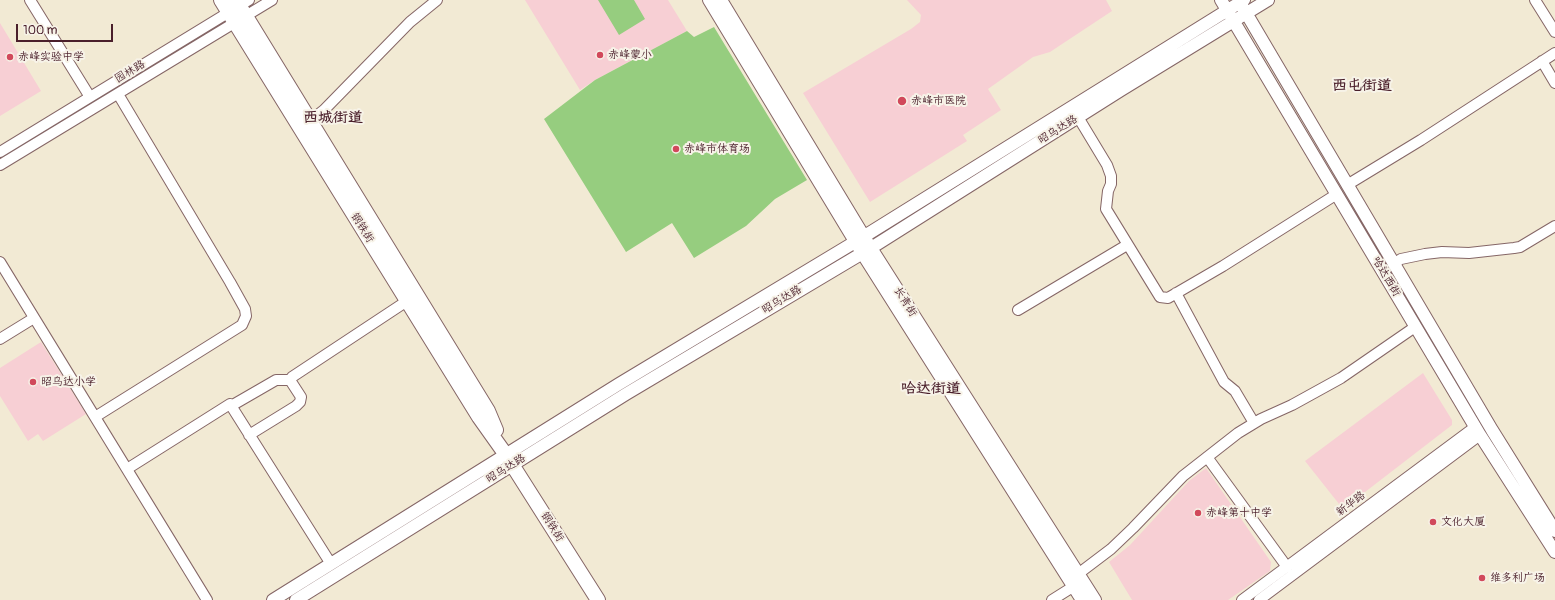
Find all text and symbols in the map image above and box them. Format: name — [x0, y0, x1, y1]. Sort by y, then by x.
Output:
scale bar — [18, 16, 115, 42]
text: 100 m — [23, 23, 57, 38]
place label: 赤峰蒙小 — [608, 48, 652, 62]
place label: 赤峰实验中学 — [18, 50, 84, 64]
marker: 赤峰蒙小 — [595, 50, 605, 60]
marker: 赤峰实验中学 — [5, 52, 15, 62]
street label: 园林路 — [112, 58, 148, 86]
district label: 西屯街道 — [1332, 77, 1392, 95]
place label: 赤峰市医院 — [911, 94, 966, 108]
marker: 赤峰市医院 — [896, 95, 908, 107]
district label: 西城街道 — [303, 109, 363, 127]
street label: 昭乌达路 — [1036, 113, 1080, 147]
place label: 赤峰市体育场 — [684, 142, 750, 156]
marker: 赤峰市体育场 — [671, 144, 681, 154]
street label: 钢铁街 — [348, 211, 376, 245]
street label: 哈达西街 — [1369, 255, 1403, 299]
street label: 昭乌达路 — [760, 283, 804, 317]
street label: 长青街 — [891, 285, 919, 319]
place label: 昭乌达小学 — [41, 375, 96, 389]
marker: 昭乌达小学 — [28, 377, 38, 387]
district label: 哈达街道 — [901, 380, 961, 398]
street label: 昭乌达路 — [484, 452, 528, 486]
street label: 新华路 — [1334, 489, 1368, 519]
place label: 赤峰第十中学 — [1206, 506, 1272, 520]
marker: 赤峰第十中学 — [1193, 508, 1203, 518]
street label: 钢铁街 — [538, 510, 566, 544]
place label: 文化大厦 — [1441, 515, 1485, 529]
marker: 文化大厦 — [1428, 517, 1438, 527]
place label: 维多利广场 — [1490, 571, 1545, 585]
marker: 维多利广场 — [1477, 573, 1487, 583]

